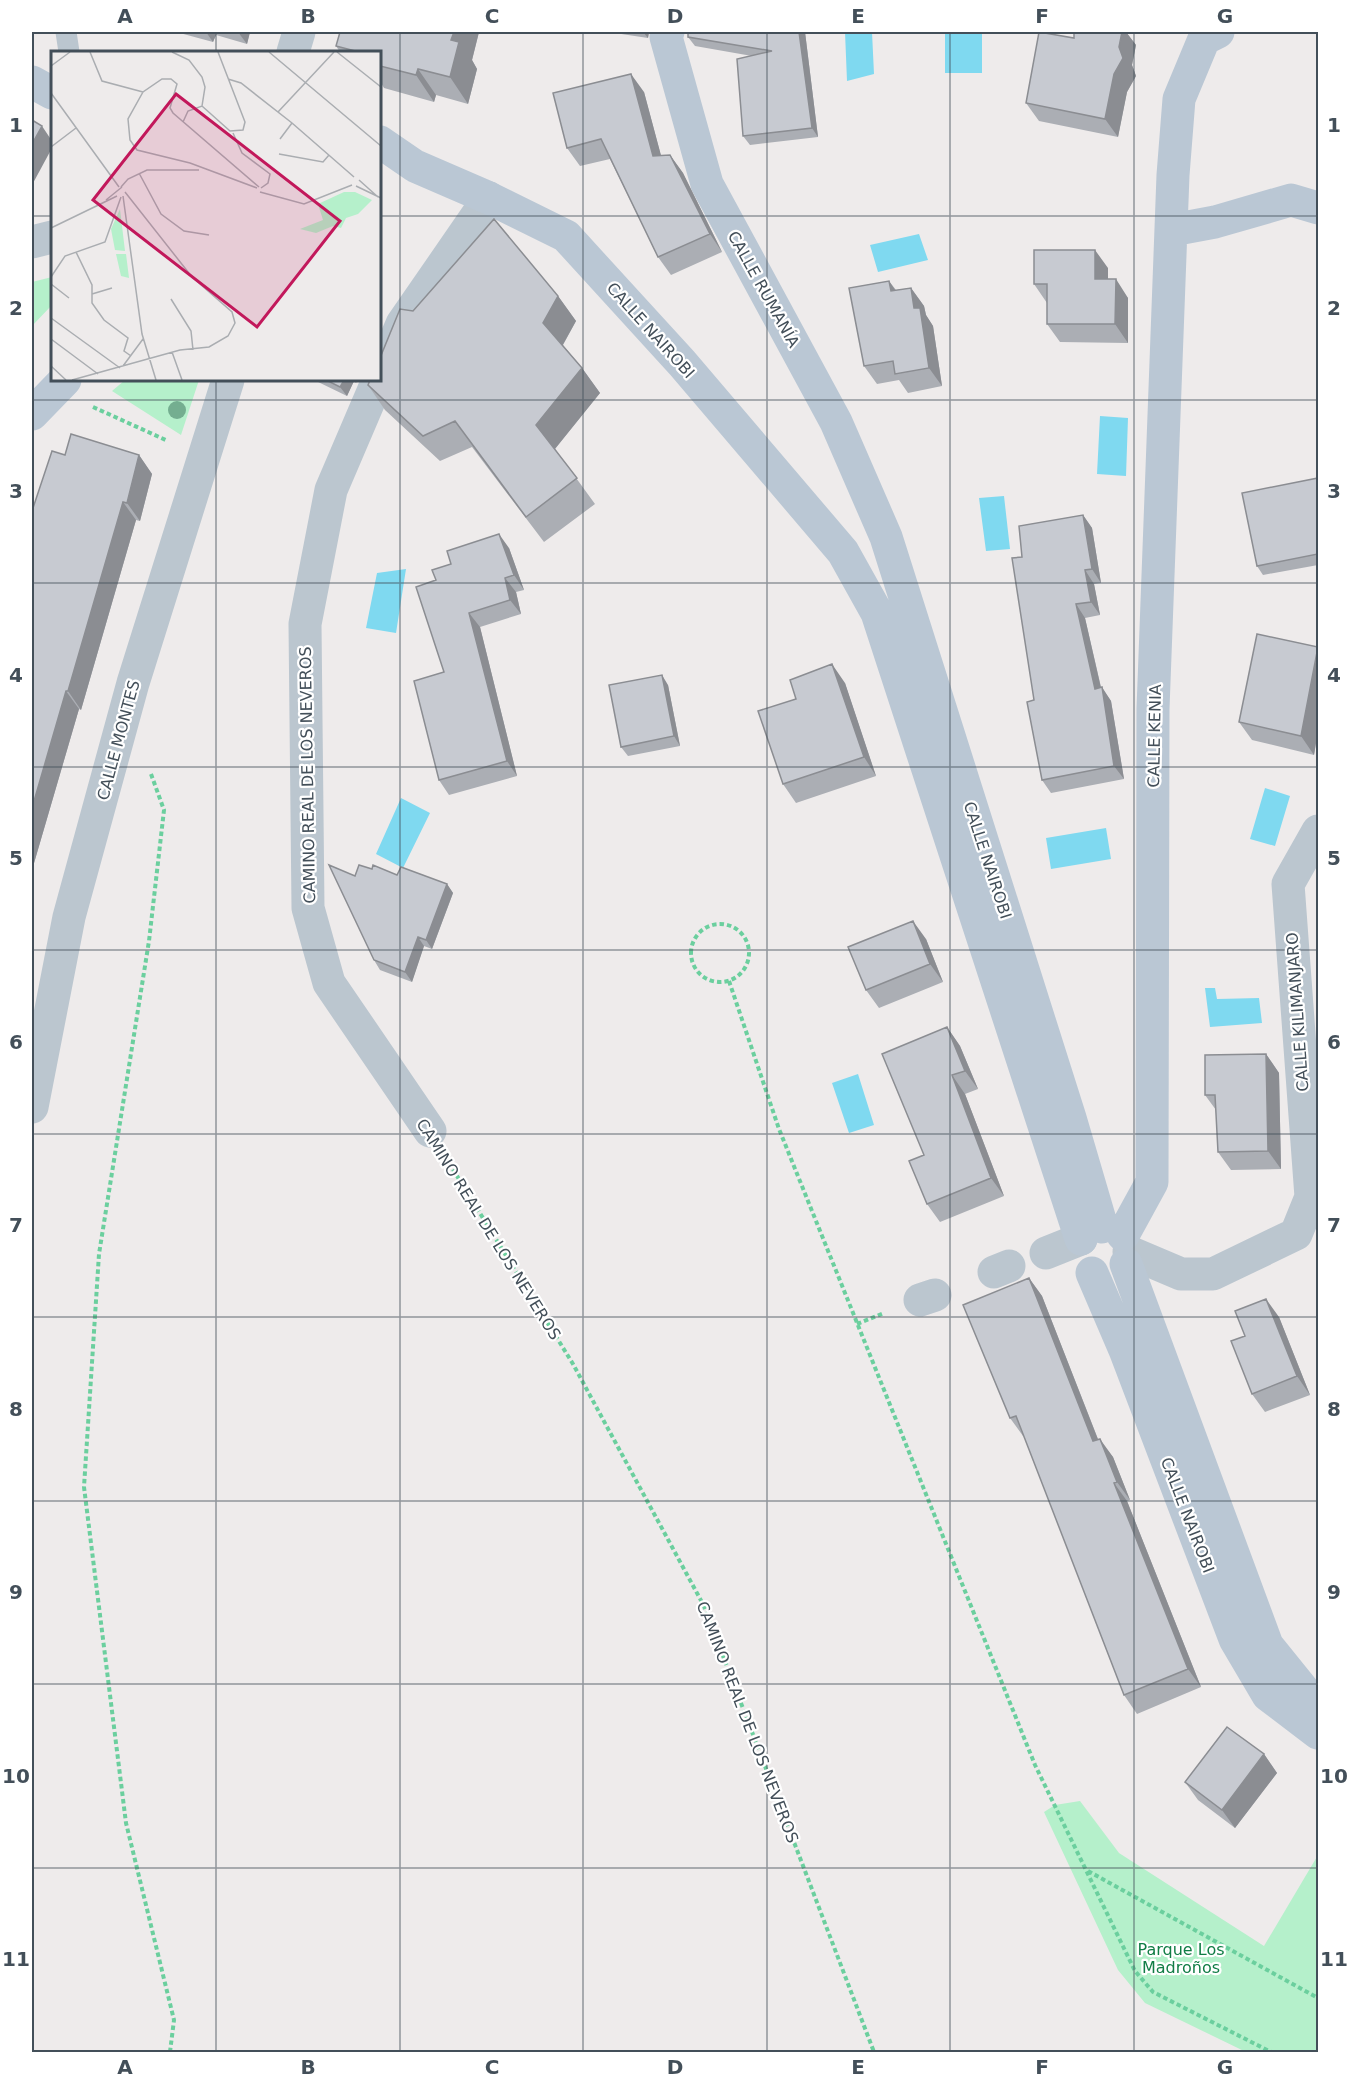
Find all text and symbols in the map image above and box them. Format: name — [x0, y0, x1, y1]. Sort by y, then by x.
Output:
text: A — [117, 4, 133, 28]
text: B — [300, 4, 316, 28]
text: C — [485, 4, 499, 28]
text: D — [667, 4, 683, 28]
text: E — [851, 4, 865, 28]
text: F — [1035, 4, 1049, 28]
text: G — [1217, 4, 1233, 28]
inset map — [51, 51, 381, 381]
text: 1 — [9, 113, 23, 137]
text: 1 — [1327, 113, 1341, 137]
street label: CALLE RUMANÍA — [724, 228, 803, 351]
street label: CALLE NAIROBI — [603, 279, 699, 382]
text: 2 — [9, 296, 23, 320]
text: 2 — [1327, 296, 1341, 320]
text: 3 — [9, 479, 23, 503]
text: 3 — [1327, 479, 1341, 503]
street label: CAMINO REAL DE LOS NEVEROS — [296, 646, 319, 904]
text: 4 — [9, 663, 23, 687]
text: 4 — [1327, 663, 1341, 687]
street label: CALLE MONTES — [93, 678, 144, 802]
street label: CALLE KENIA — [1144, 684, 1165, 788]
street label: CALLE NAIROBI — [960, 799, 1015, 921]
text: 5 — [9, 846, 23, 870]
text: 5 — [1327, 846, 1341, 870]
street label: CALLE KILIMANJARO — [1282, 932, 1313, 1092]
text: 6 — [9, 1030, 23, 1054]
text: 6 — [1327, 1030, 1341, 1054]
street label: CAMINO REAL DE LOS NEVEROS — [412, 1115, 565, 1343]
text: 7 — [9, 1213, 23, 1237]
text: 7 — [1327, 1213, 1341, 1237]
text: 8 — [9, 1397, 23, 1421]
text: 8 — [1327, 1397, 1341, 1421]
street label: CALLE NAIROBI — [1157, 1455, 1218, 1576]
text: 9 — [9, 1580, 23, 1604]
text: 9 — [1327, 1580, 1341, 1604]
street label: CAMINO REAL DE LOS NEVEROS — [693, 1599, 802, 1846]
text: 10 — [2, 1764, 30, 1788]
text: 10 — [1320, 1764, 1348, 1788]
park label: Parque Los Madroños — [1137, 1940, 1225, 1977]
text: 11 — [2, 1947, 30, 1971]
text: 11 — [1320, 1947, 1348, 1971]
text: A — [117, 2055, 133, 2079]
text: B — [300, 2055, 316, 2079]
text: C — [485, 2055, 499, 2079]
text: D — [667, 2055, 683, 2079]
text: E — [851, 2055, 865, 2079]
text: F — [1035, 2055, 1049, 2079]
text: G — [1217, 2055, 1233, 2079]

